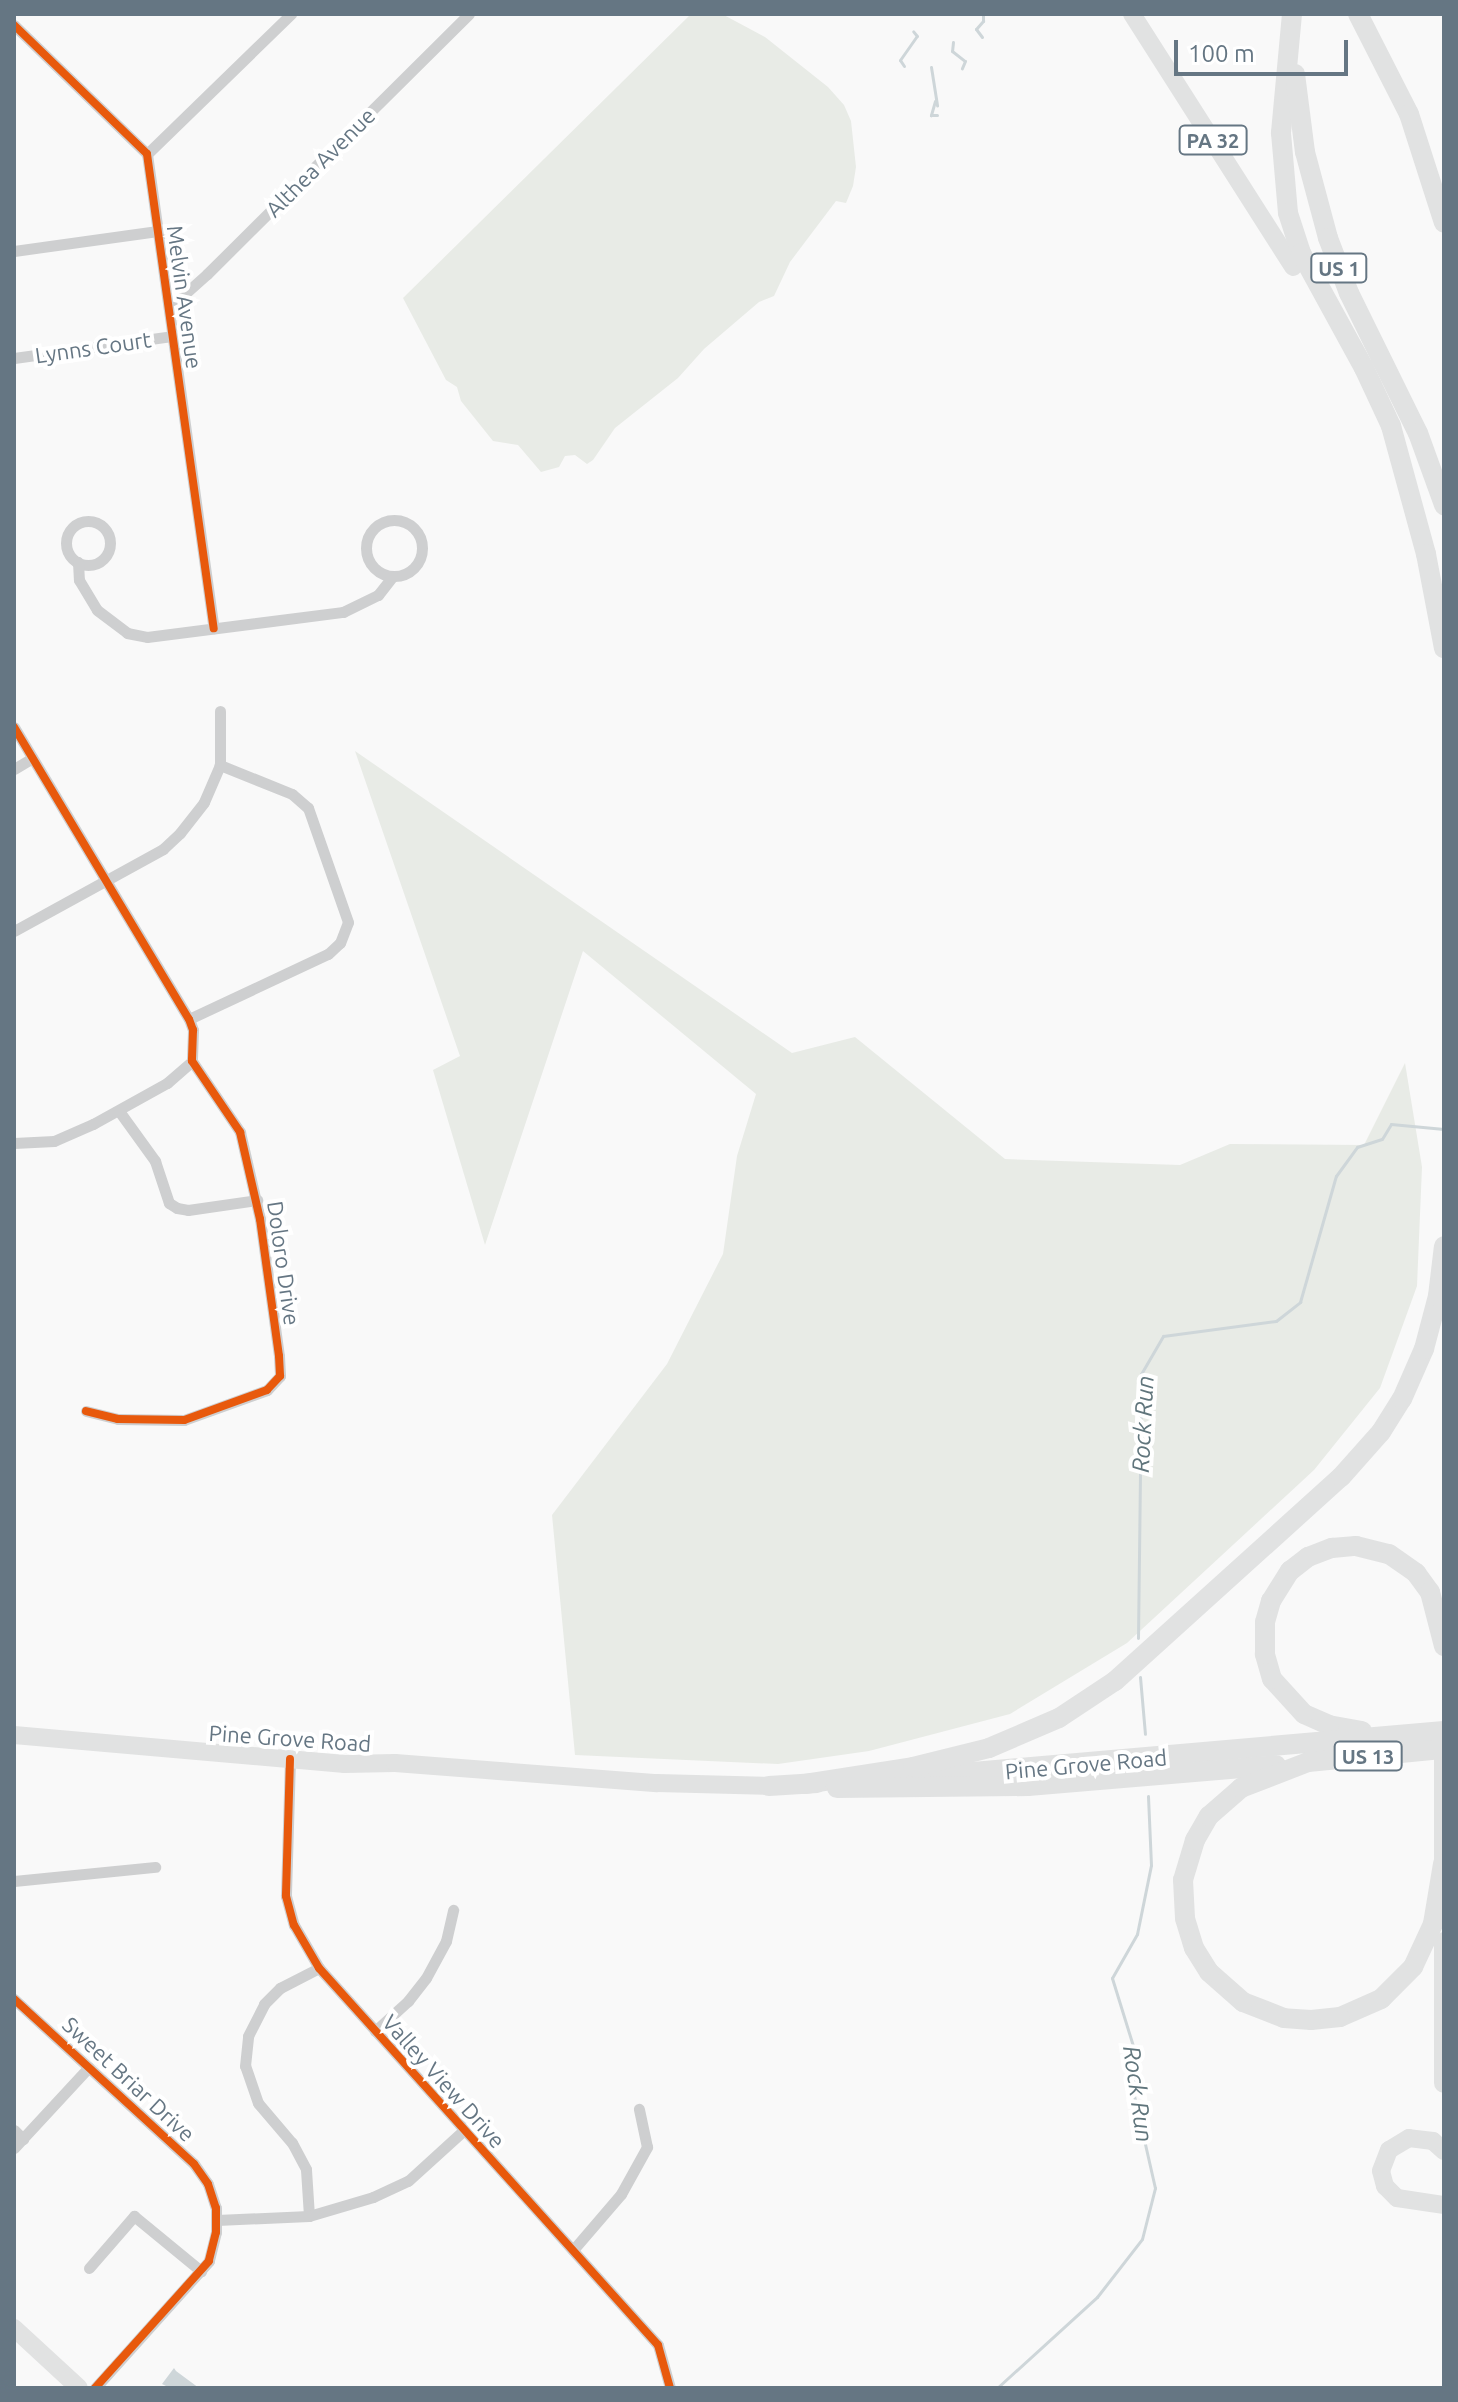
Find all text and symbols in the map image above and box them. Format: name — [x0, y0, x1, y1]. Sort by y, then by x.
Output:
scale bar — [1178, 24, 1352, 74]
text: 100 m — [1188, 40, 1255, 67]
street label: Althea Avenue — [260, 102, 380, 222]
road number: PA 32 — [1177, 124, 1249, 156]
street label: Melvin Avenue — [162, 223, 208, 371]
road number: US 1 — [1309, 252, 1369, 284]
street label: Lynns Court — [33, 326, 153, 368]
street label: Doloro Drive — [262, 1199, 306, 1327]
water label: Rock Run — [1126, 1375, 1160, 1473]
street label: Pine Grove Road — [208, 1719, 372, 1757]
road number: US 13 — [1332, 1740, 1404, 1772]
street label: Pine Grove Road — [1004, 1744, 1168, 1784]
street label: Valley View Drive — [377, 2009, 511, 2153]
street label: Sweet Briar Drive — [58, 2011, 200, 2147]
water label: Rock Run — [1117, 2044, 1159, 2144]

